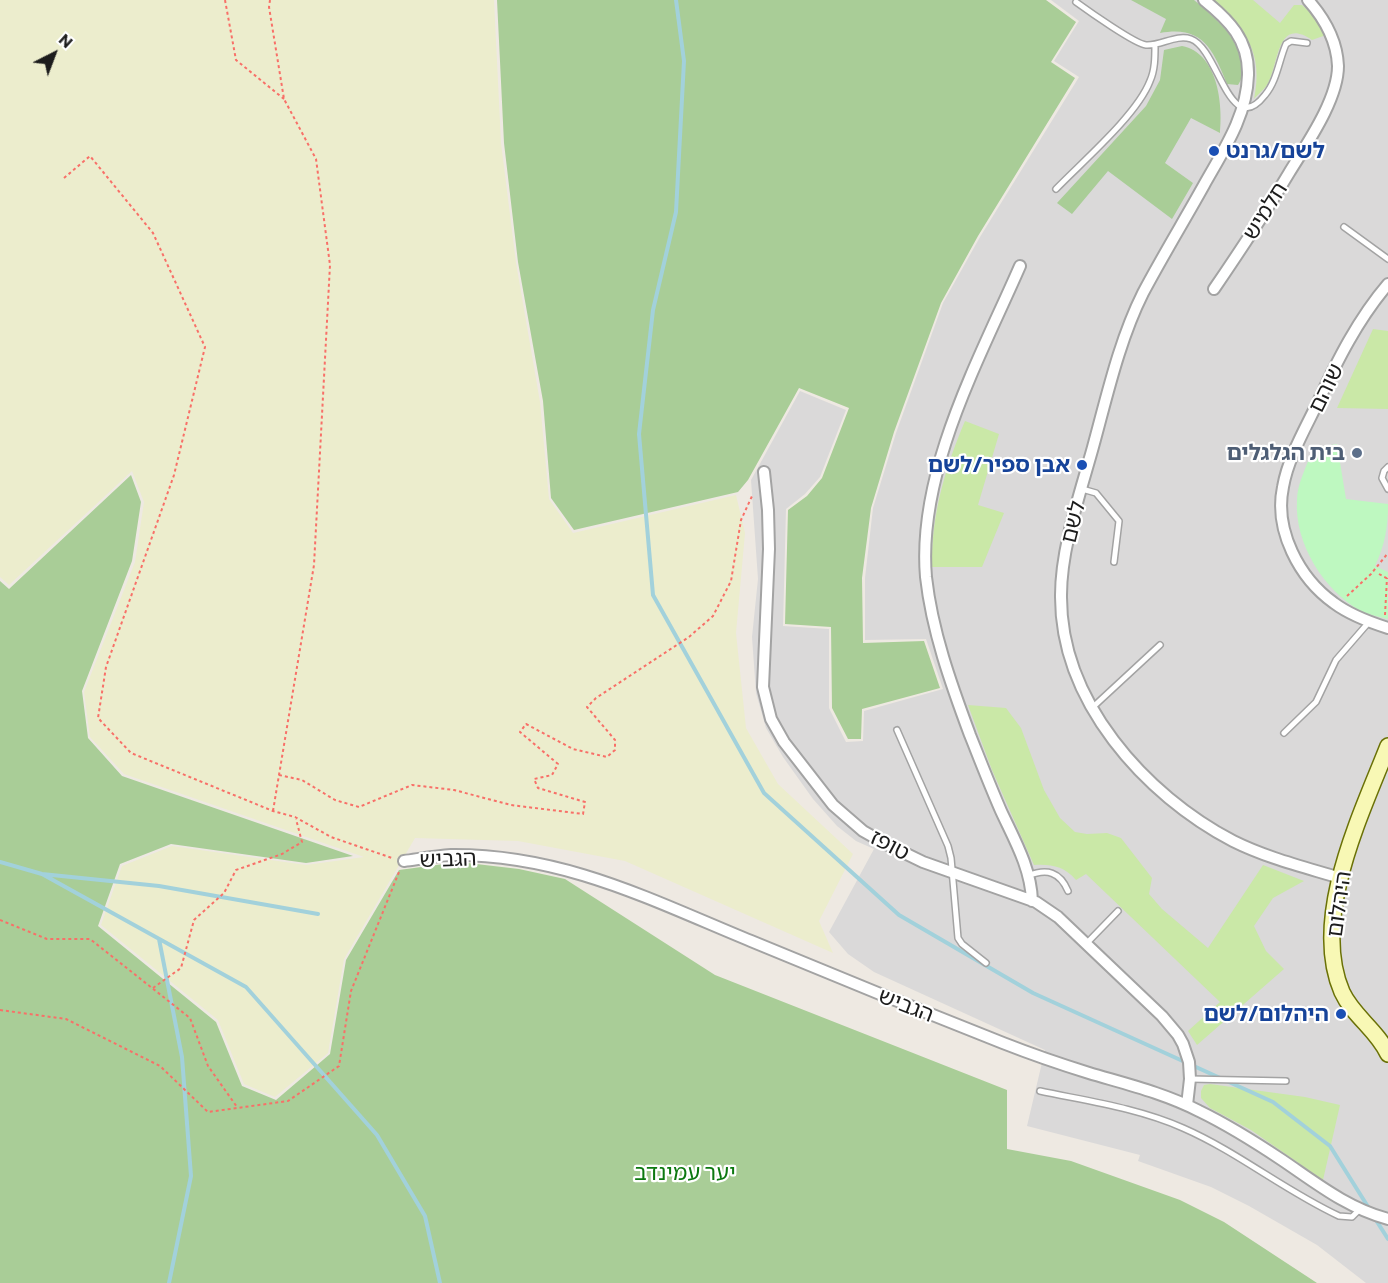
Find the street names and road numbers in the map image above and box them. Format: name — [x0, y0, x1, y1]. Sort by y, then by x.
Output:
street label: חלמיש — [1237, 177, 1293, 245]
street label: שוהם — [1303, 359, 1349, 417]
street label: לשם — [1055, 498, 1091, 546]
street label: טופז — [866, 824, 914, 866]
street label: הגביש — [419, 845, 477, 873]
street label: היהלום — [1321, 869, 1357, 939]
street label: הגביש — [875, 982, 937, 1028]

